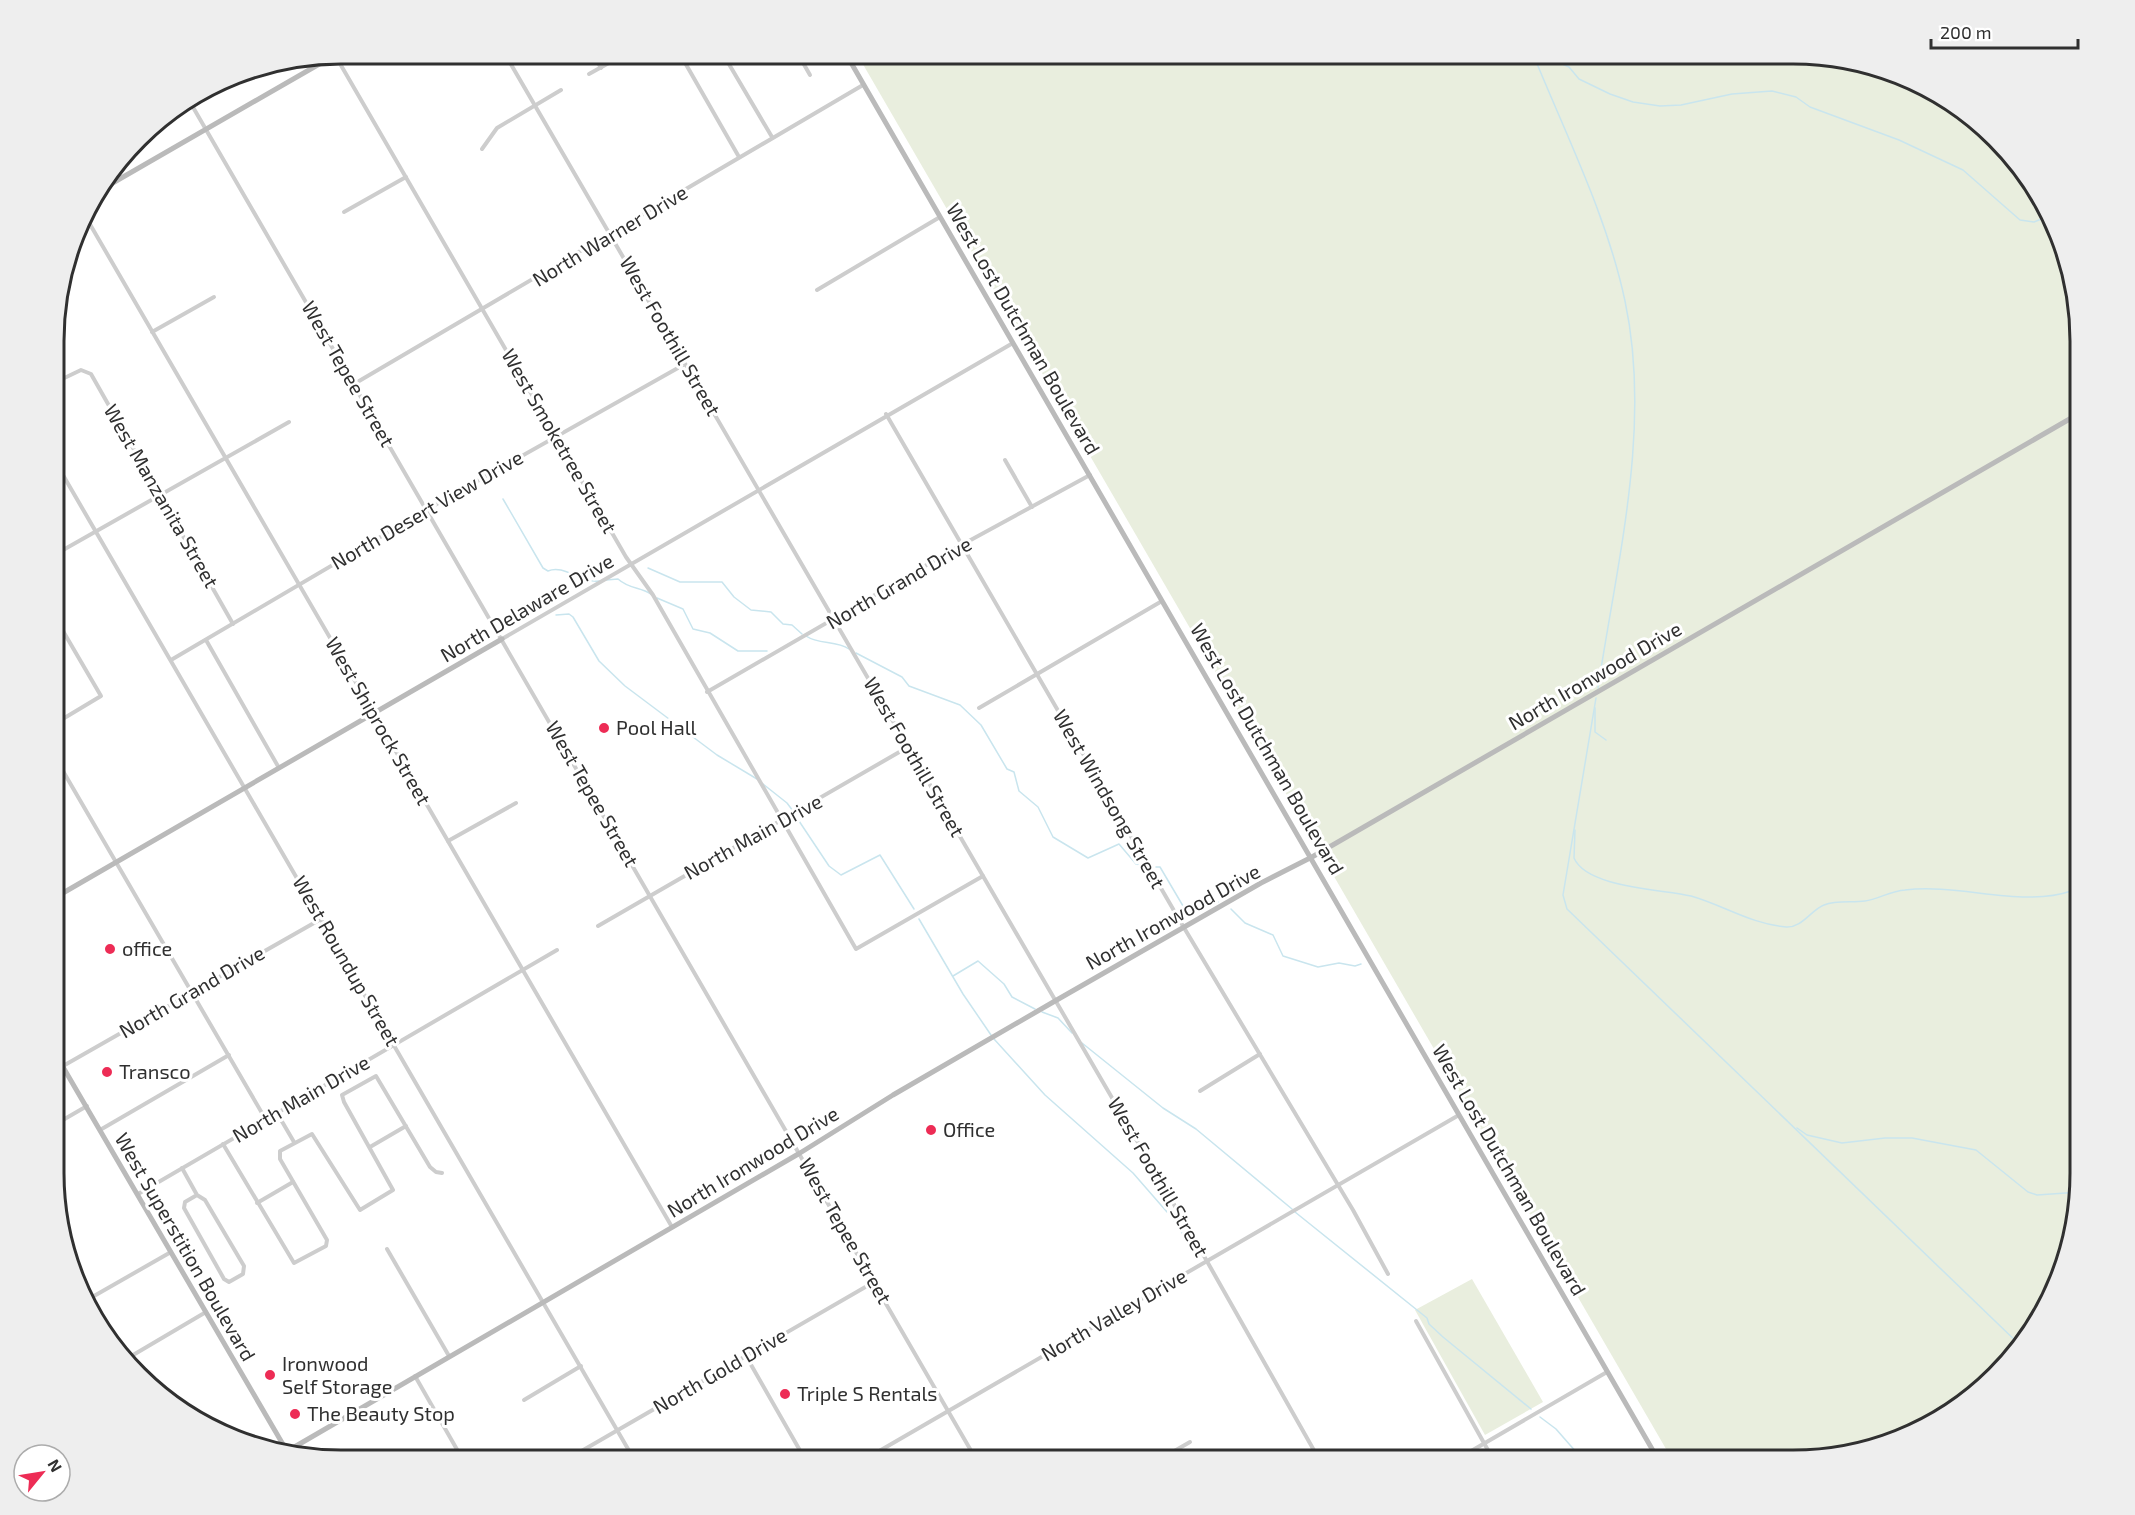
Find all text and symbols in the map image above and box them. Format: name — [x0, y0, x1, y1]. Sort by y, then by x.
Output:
scale bar — [1931, 12, 2078, 50]
text: 200 m — [1940, 21, 1992, 43]
street label: North Warner Drive — [528, 179, 691, 291]
street label: West Lost Dutchman Boulevard — [942, 199, 1106, 458]
street label: West Foothill Street — [615, 251, 727, 420]
street label: West Tepee Street — [297, 296, 401, 451]
street label: West Smoketree Street — [497, 344, 623, 537]
street label: West Manzanita Street — [99, 399, 224, 592]
street label: North Desert View Drive — [326, 444, 527, 574]
street label: North Grand Drive — [822, 531, 975, 633]
street label: North Delaware Drive — [436, 548, 617, 667]
street label: North Ironwood Drive — [1504, 616, 1685, 734]
street label: West Lost Dutchman Boulevard — [1186, 619, 1350, 878]
street label: West Shiprock Street — [321, 632, 437, 809]
street label: West Foothill Street — [859, 672, 971, 841]
street label: West Windsong Street — [1049, 705, 1171, 893]
place label: Pool Hall — [616, 715, 697, 739]
street label: West Tepee Street — [541, 716, 645, 871]
marker: Pool Hall — [597, 721, 611, 735]
street label: North Main Drive — [679, 788, 826, 884]
street label: North Ironwood Drive — [1081, 858, 1264, 974]
street label: West Roundup Street — [288, 871, 406, 1050]
place label: office — [122, 936, 172, 960]
street label: North Grand Drive — [115, 940, 268, 1042]
marker: office — [103, 942, 117, 956]
street label: West Lost Dutchman Boulevard — [1428, 1040, 1592, 1299]
street label: North Main Drive — [228, 1049, 373, 1147]
place label: Transco — [119, 1059, 191, 1083]
marker: Transco — [100, 1065, 114, 1079]
street label: West Foothill Street — [1103, 1092, 1215, 1261]
street label: North Ironwood Drive — [662, 1100, 843, 1222]
place label: Office — [943, 1117, 995, 1141]
marker: Office — [924, 1123, 938, 1137]
street label: West Superstition Boulevard — [111, 1128, 261, 1365]
street label: West Tepee Street — [794, 1153, 898, 1308]
street label: North Valley Drive — [1037, 1263, 1190, 1366]
street label: North Gold Drive — [648, 1322, 791, 1418]
place label: Ironwood Self Storage — [282, 1351, 392, 1398]
marker: Ironwood Self Storage — [263, 1368, 277, 1382]
place label: Triple S Rentals — [797, 1381, 937, 1405]
marker: Triple S Rentals — [778, 1387, 792, 1401]
place label: The Beauty Stop — [307, 1401, 455, 1425]
marker: The Beauty Stop — [288, 1407, 302, 1421]
north arrow — [12, 1443, 72, 1503]
text: N — [44, 1455, 67, 1475]

